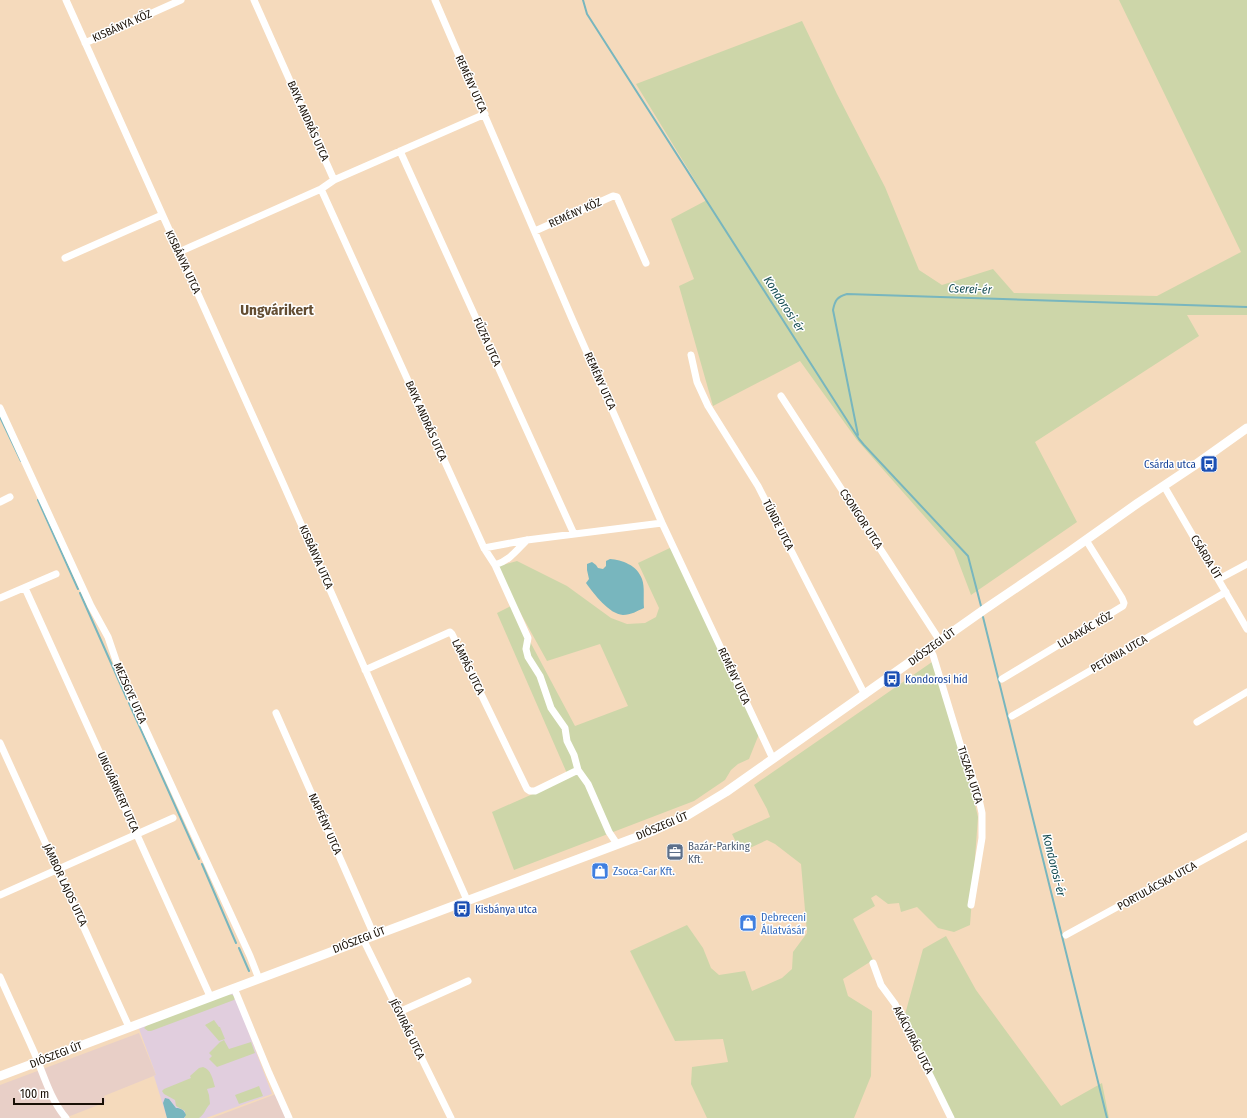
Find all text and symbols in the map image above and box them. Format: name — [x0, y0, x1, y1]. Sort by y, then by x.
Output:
street label: KISBÁNYA KÖZ — [90, 6, 154, 45]
street label: REMÉNY UTCA — [453, 53, 490, 115]
street label: BAYK ANDRÁS UTCA — [285, 79, 332, 163]
street label: REMÉNY KÖZ — [546, 195, 603, 230]
street label: KISBÁNYA UTCA — [163, 228, 204, 296]
water label: Kondorosi-ér — [761, 273, 808, 335]
water label: Cserei-ér — [948, 281, 993, 297]
district label: Ungvárikert — [240, 301, 314, 319]
street label: FŰZFA UTCA — [471, 315, 504, 368]
street label: REMÉNY UTCA — [582, 350, 619, 412]
street label: BAYK ANDRÁS UTCA — [403, 379, 450, 463]
bus stop icon: Csárda utca — [1199, 454, 1219, 474]
place label: Csárda utca — [1144, 458, 1196, 471]
street label: CSONGOR UTCA — [837, 487, 885, 552]
street label: TÜNDE UTCA — [760, 498, 796, 553]
street label: KISBÁNYA UTCA — [296, 523, 337, 591]
street label: CSÁRDA ÚT — [1188, 532, 1225, 582]
street label: LILAAKÁC KÖZ — [1055, 608, 1115, 651]
street label: DIÓSZEGI ÚT — [905, 624, 959, 668]
street label: PETÚNIA UTCA — [1088, 632, 1150, 675]
street label: LÁMPÁS UTCA — [449, 637, 488, 697]
street label: REMÉNY UTCA — [715, 645, 754, 707]
street label: MEZSGYE UTCA — [111, 661, 149, 726]
bus stop icon: Kondorosi híd — [882, 669, 902, 689]
place label: Kondorosi híd — [905, 673, 968, 686]
street label: TISZAFA UTCA — [955, 745, 985, 805]
street label: UNGVÁRIKERT UTCA — [94, 749, 143, 834]
street label: NAPFÉNY UTCA — [306, 791, 345, 857]
street label: DIÓSZEGI ÚT — [634, 808, 691, 843]
water label: Kondorosi-ér — [1039, 832, 1069, 898]
place label: Bazár-Parking Kft. — [688, 840, 751, 866]
street label: JÁMBOR LAJOS UTCA — [40, 841, 91, 928]
office icon: Bazár-Parking Kft. — [665, 842, 685, 862]
street label: PORTULÁCSKA UTCA — [1115, 858, 1199, 913]
shop icon: Zsoca-Car Kft. — [590, 861, 610, 881]
place label: Zsoca-Car Kft. — [613, 865, 675, 878]
bus stop icon: Kisbánya utca — [452, 899, 472, 919]
place label: Kisbánya utca — [475, 903, 537, 916]
place label: Debreceni Állatvásár — [761, 911, 806, 937]
shop icon: Debreceni Állatvásár — [738, 913, 758, 933]
street label: DIÓSZEGI ÚT — [331, 923, 388, 956]
street label: JÉGVIRÁG UTCA — [387, 996, 428, 1062]
street label: AKÁCVIRÁG UTCA — [890, 1003, 937, 1076]
street label: DIÓSZEGI ÚT — [28, 1038, 85, 1071]
scale bar — [14, 1080, 103, 1106]
text: 100 m — [20, 1087, 49, 1101]

